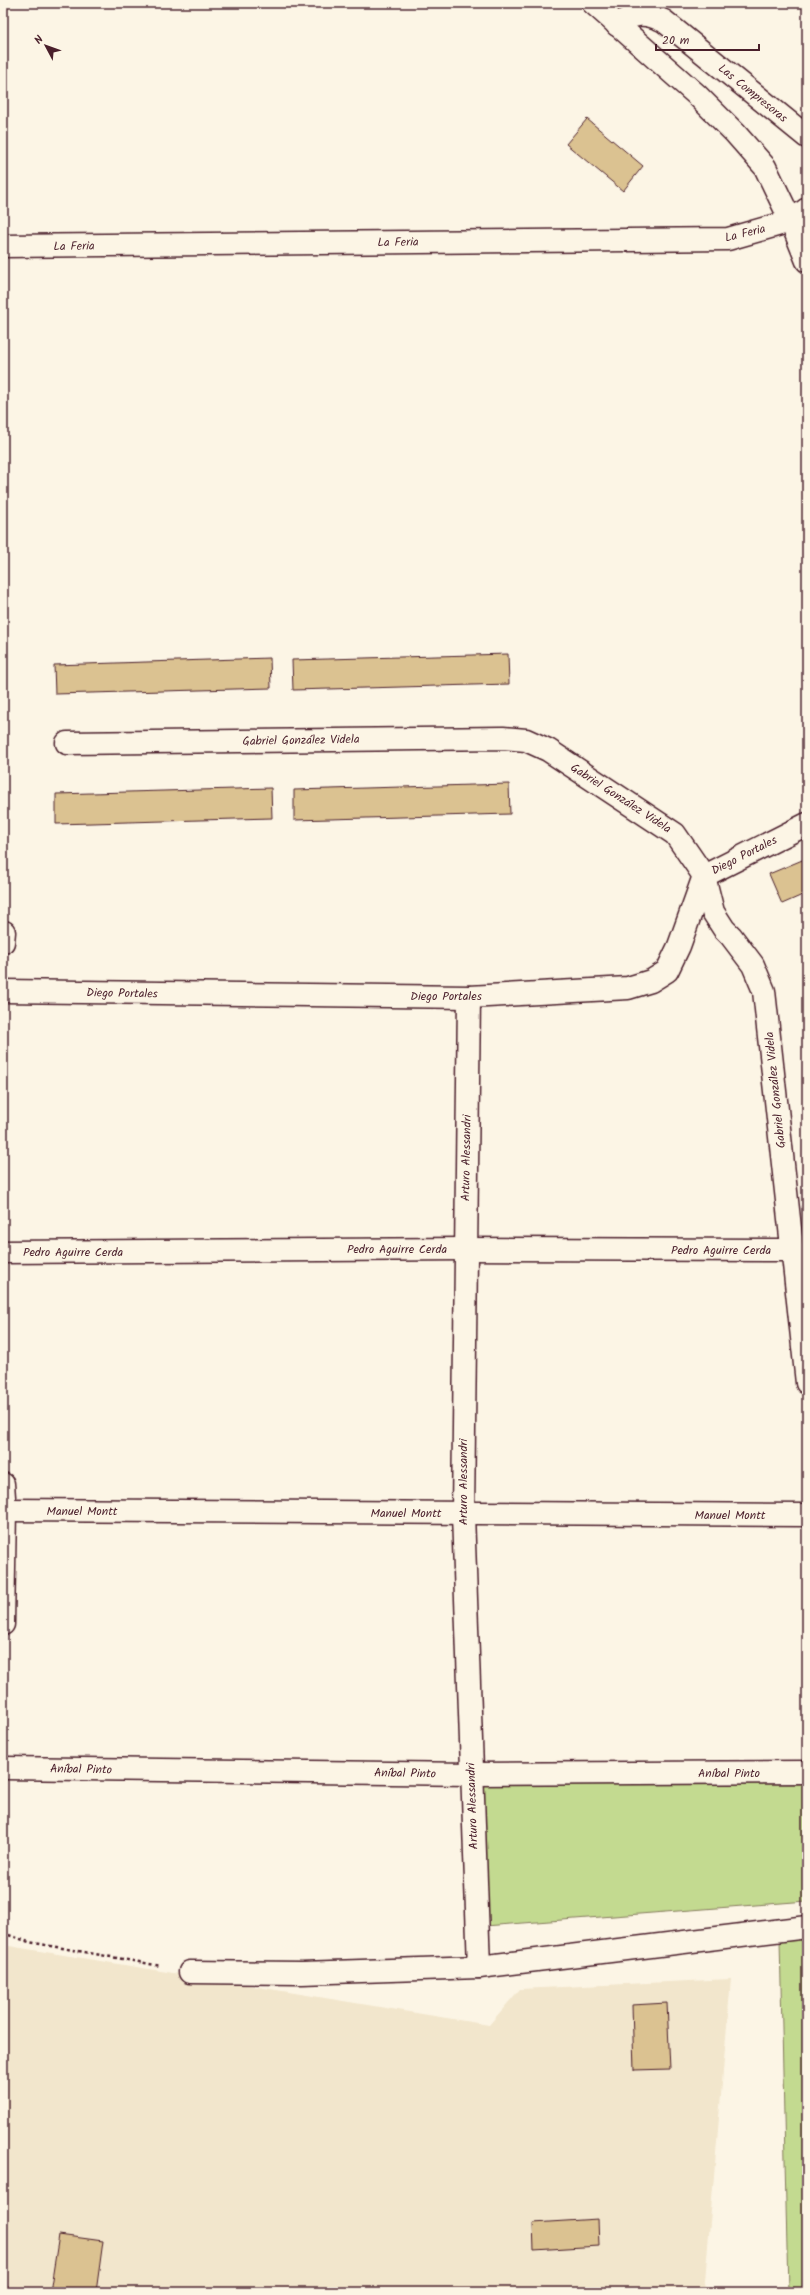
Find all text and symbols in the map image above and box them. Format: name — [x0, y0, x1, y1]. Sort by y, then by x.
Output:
north arrow — [26, 26, 66, 66]
scale bar — [656, 26, 759, 52]
text: 20 m — [662, 31, 690, 50]
text: N — [30, 32, 48, 49]
street label: Las Compresoras — [714, 59, 792, 127]
street label: La Feria — [723, 219, 768, 248]
street label: La Feria — [377, 233, 419, 252]
street label: La Feria — [53, 237, 95, 256]
street label: Gabriel González Videla — [242, 730, 360, 751]
street label: Gabriel González Videla — [566, 759, 675, 838]
street label: Diego Portales — [708, 831, 780, 880]
street label: Diego Portales — [86, 983, 158, 1004]
street label: Diego Portales — [410, 987, 482, 1006]
street label: Gabriel González Videla — [760, 1030, 791, 1149]
street label: Arturo Alessandri — [456, 1113, 477, 1201]
street label: Pedro Aguirre Cerda — [347, 1240, 447, 1259]
street label: Pedro Aguirre Cerda — [671, 1241, 771, 1260]
street label: Pedro Aguirre Cerda — [23, 1243, 123, 1262]
street label: Arturo Alessandri — [454, 1438, 473, 1525]
street label: Manuel Montt — [46, 1502, 118, 1521]
street label: Manuel Montt — [370, 1504, 442, 1523]
street label: Manuel Montt — [694, 1506, 766, 1525]
street label: Aníbal Pinto — [50, 1759, 112, 1780]
street label: Arturo Alessandri — [461, 1761, 484, 1850]
street label: Aníbal Pinto — [374, 1763, 436, 1784]
street label: Aníbal Pinto — [698, 1764, 760, 1783]

